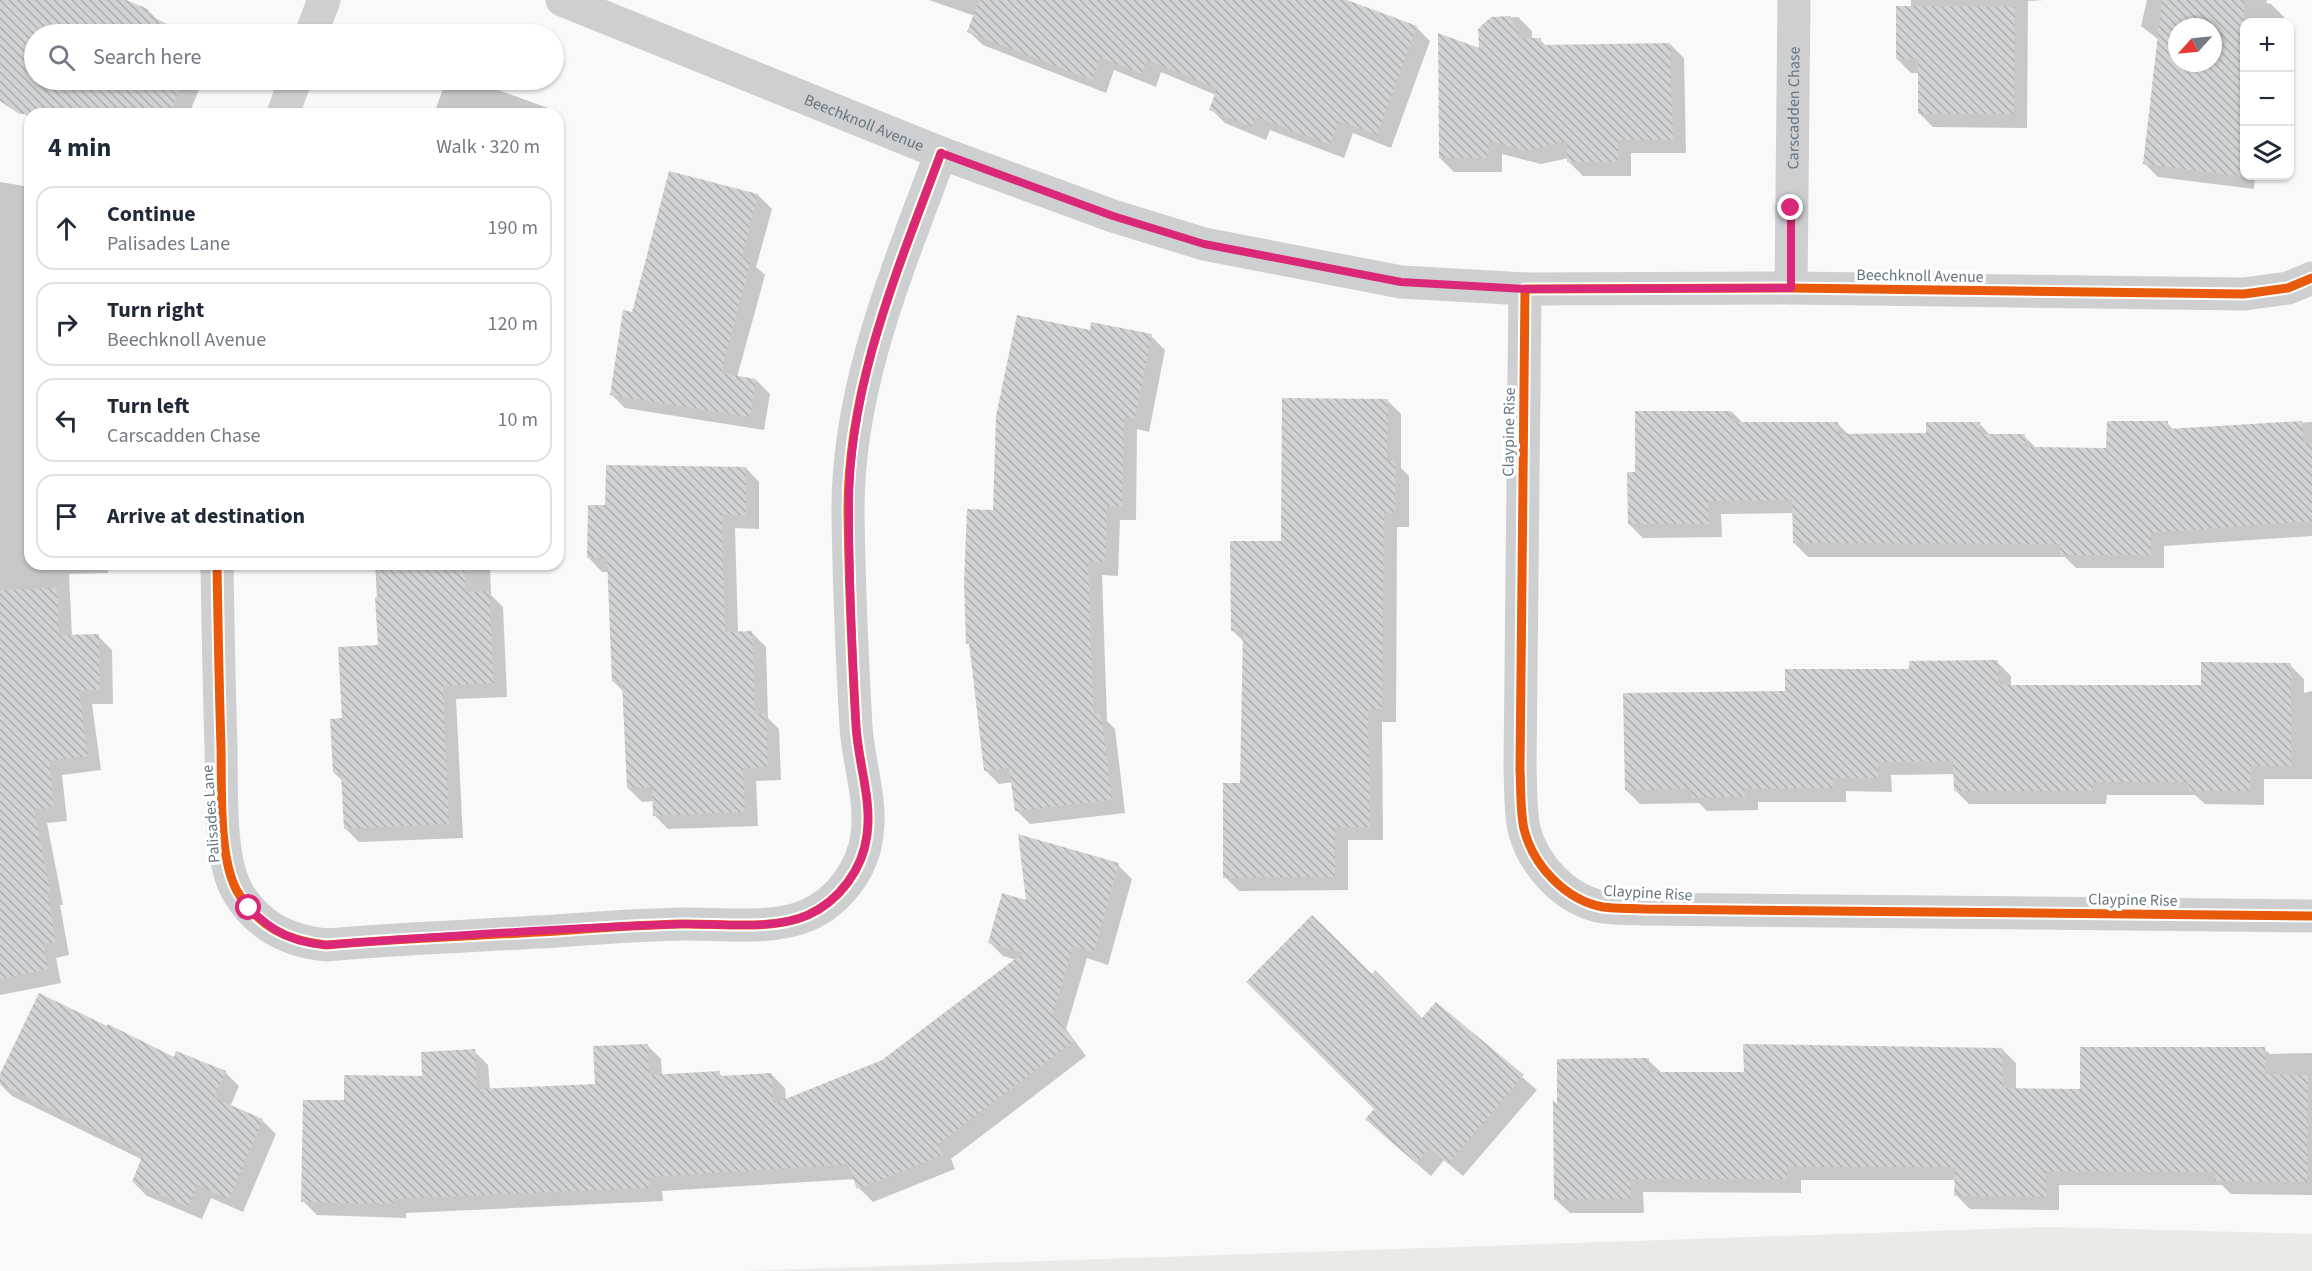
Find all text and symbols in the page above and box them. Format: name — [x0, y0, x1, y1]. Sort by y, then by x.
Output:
north arrow — [2168, 18, 2222, 72]
map controls — [2240, 18, 2294, 180]
button: + — [2240, 18, 2294, 72]
search box — [24, 24, 564, 90]
icon: search — [45, 41, 78, 74]
text: Search here — [93, 41, 201, 73]
street label: Carscadden Chase — [1782, 46, 1806, 170]
button: − — [2240, 72, 2294, 126]
street label: Beechknoll Avenue — [801, 89, 927, 157]
button: layers — [2240, 126, 2294, 180]
text: 4 min — [48, 129, 111, 166]
text: Walk · 320 m — [436, 133, 540, 161]
route end — [1777, 194, 1803, 220]
text: Continue — [107, 198, 196, 230]
icon: ahead — [50, 212, 83, 245]
text: 190 m — [488, 214, 538, 242]
text: Palisades Lane — [107, 230, 230, 258]
street label: Beechknoll Avenue — [1856, 264, 1984, 288]
text: Turn right — [107, 294, 204, 326]
icon: right — [50, 308, 83, 341]
text: 120 m — [488, 310, 538, 338]
text: Beechknoll Avenue — [107, 326, 266, 354]
street label: Claypine Rise — [1497, 387, 1521, 477]
text: Turn left — [107, 390, 189, 422]
icon: left — [50, 404, 83, 437]
text: 10 m — [498, 406, 538, 434]
text: Carscadden Chase — [107, 422, 261, 450]
icon: arrive — [50, 500, 83, 533]
text: Arrive at destination — [107, 500, 305, 532]
street label: Palisades Lane — [197, 764, 225, 864]
street label: Claypine Rise — [1603, 880, 1693, 906]
street label: Claypine Rise — [2088, 888, 2178, 912]
route start — [235, 894, 261, 920]

